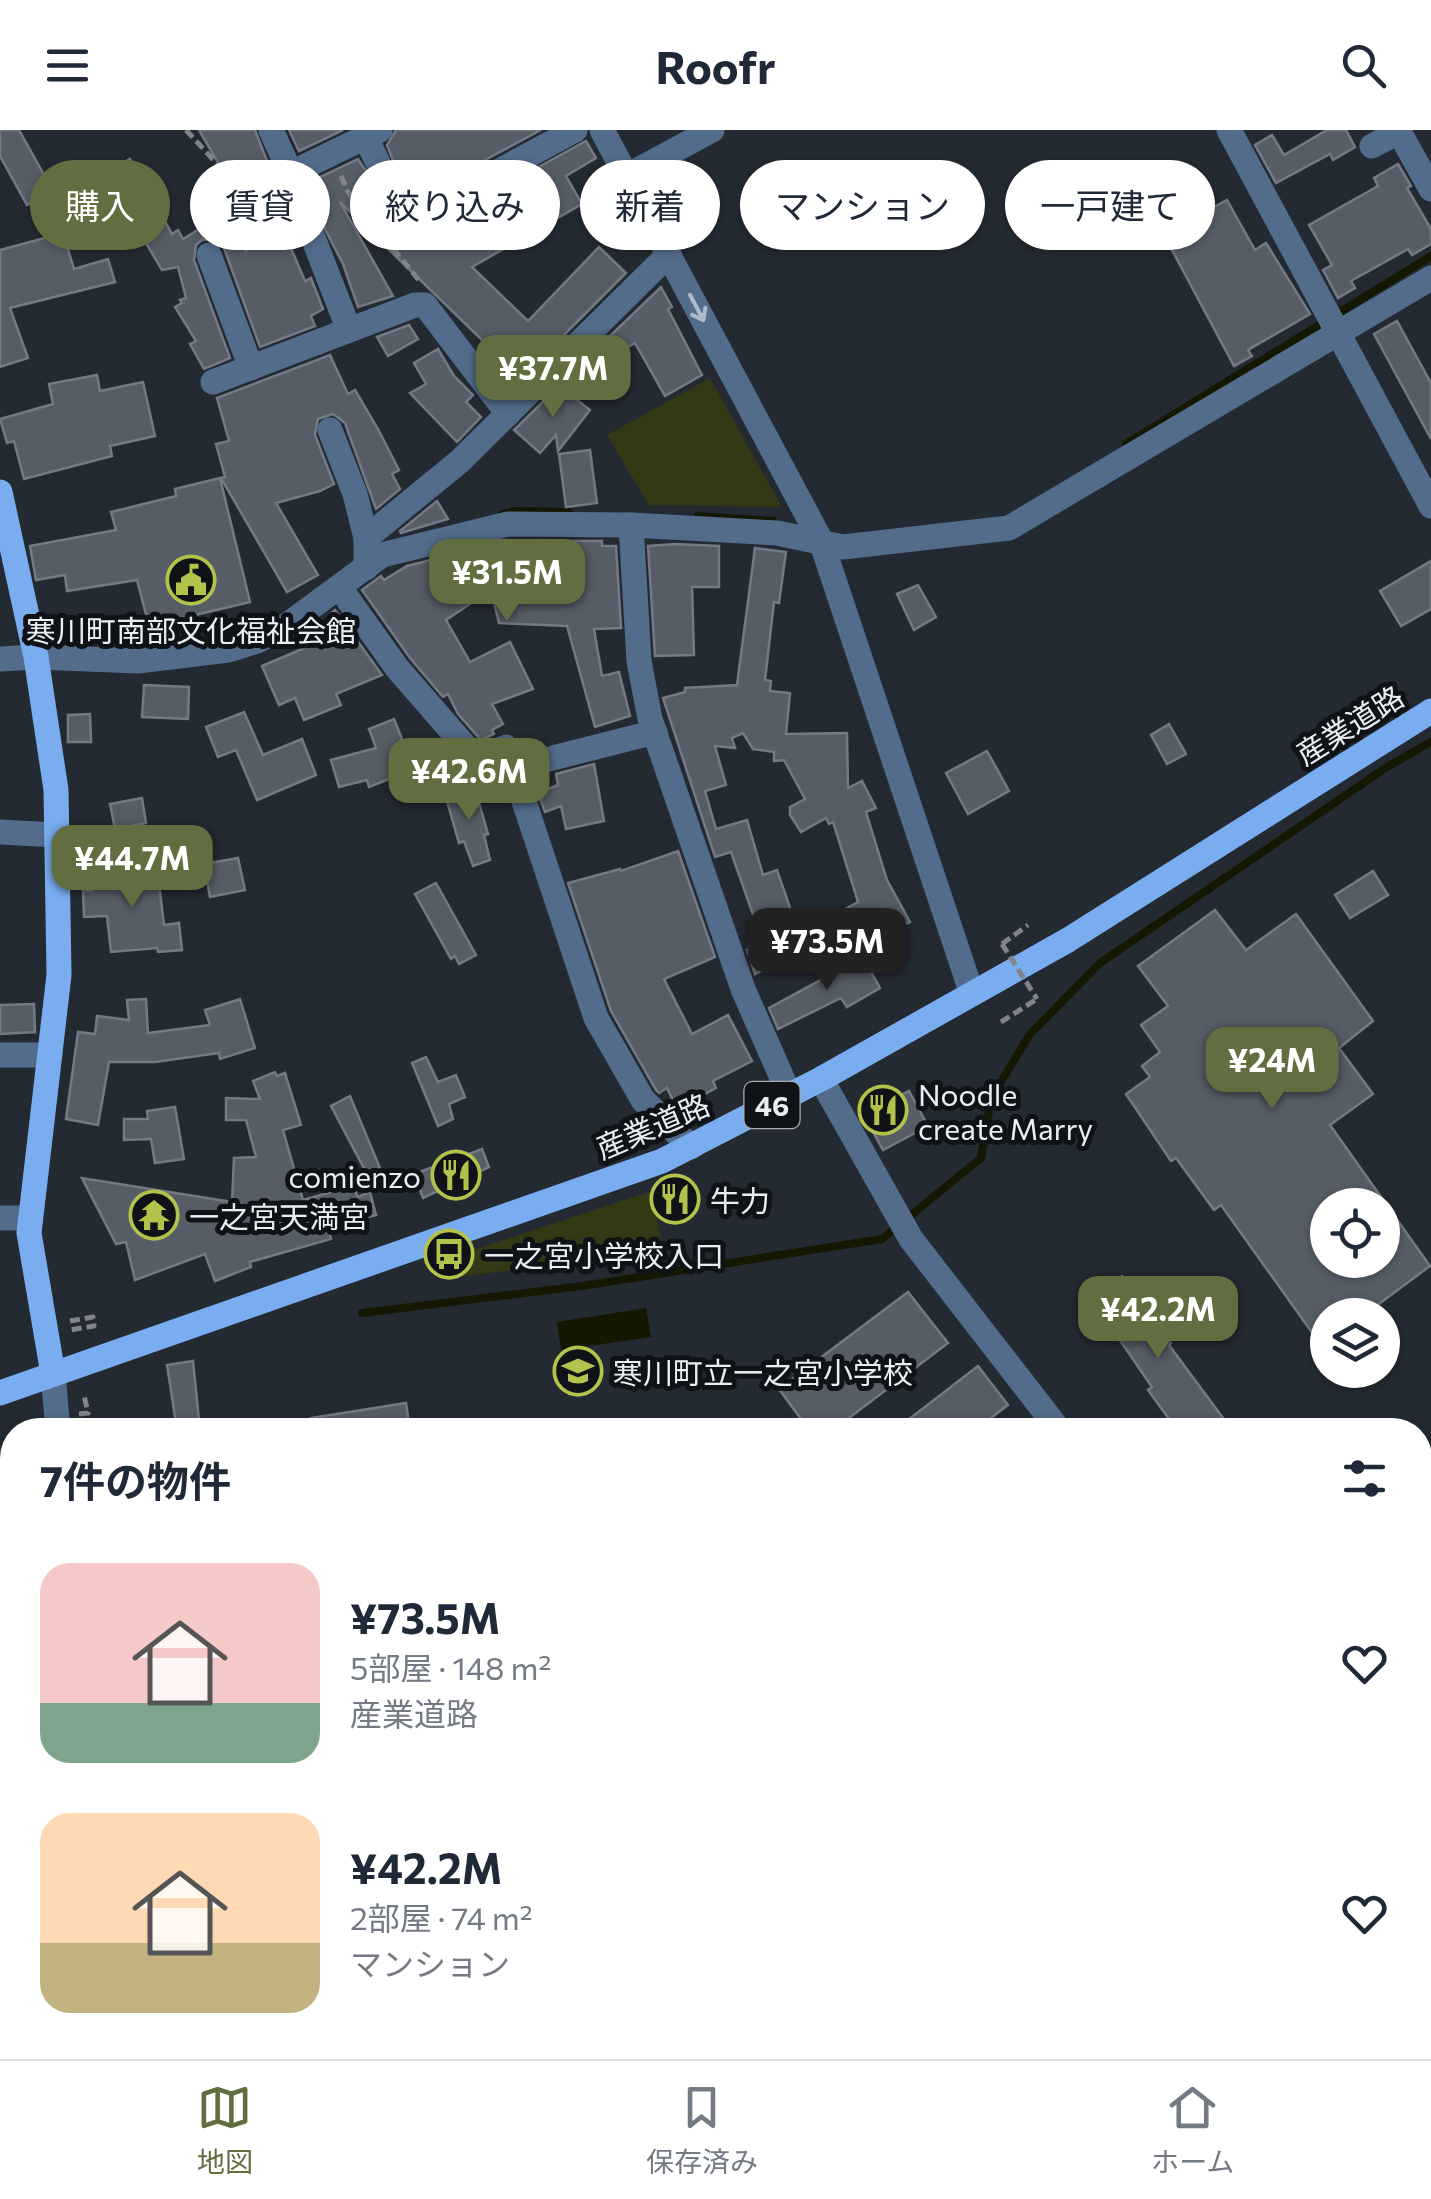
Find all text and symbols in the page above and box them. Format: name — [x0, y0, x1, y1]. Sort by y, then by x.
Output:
icon: menu — [40, 38, 95, 93]
text: Roofr — [655, 38, 776, 93]
icon: search — [1336, 38, 1391, 93]
chip: 購入 — [30, 160, 170, 250]
chip: 賃貸 — [190, 160, 330, 250]
chip: 絞り込み — [350, 160, 560, 250]
chip: 新着 — [580, 160, 720, 250]
chip: マンション — [740, 160, 985, 250]
chip: 一戸建て — [1005, 160, 1215, 250]
one-way arrow — [688, 293, 708, 323]
pin: ¥37.7M — [472, 335, 634, 420]
text: ¥37.7M — [498, 347, 608, 387]
pin: ¥31.5M — [426, 539, 588, 624]
text: ¥31.5M — [451, 551, 563, 591]
public building icon: 寒川町南部文化福祉会館 — [165, 554, 217, 606]
place label: 寒川町南部文化福祉会館 — [26, 611, 356, 648]
street label: 産業道路 — [1288, 677, 1410, 771]
pin: ¥42.6M — [388, 738, 550, 823]
text: ¥42.6M — [411, 750, 528, 790]
pin: ¥44.7M — [51, 825, 213, 910]
text: ¥44.7M — [74, 837, 190, 877]
pin: ¥73.5M — [746, 908, 908, 993]
text: ¥73.5M — [770, 920, 884, 960]
pin: ¥24M — [1213, 1027, 1331, 1112]
text: ¥24M — [1228, 1039, 1316, 1079]
place label: Noodle create Marry — [918, 1075, 1093, 1146]
road number: 46 — [744, 1082, 800, 1128]
restaurant icon: Noodle create Marry — [857, 1084, 909, 1136]
street label: 産業道路 — [590, 1085, 714, 1165]
restaurant icon: comienzo — [430, 1149, 482, 1201]
place label: comienzo — [289, 1157, 421, 1194]
restaurant icon: 牛力 — [649, 1173, 701, 1225]
place label: 牛力 — [710, 1181, 770, 1218]
map controls — [1310, 1188, 1400, 1388]
button: locate — [1310, 1188, 1400, 1278]
temple icon: 一之宮天満宮 — [128, 1189, 180, 1241]
place label: 一之宮天満宮 — [189, 1197, 369, 1234]
bus stop icon: 一之宮小学校入口 — [423, 1228, 475, 1280]
place label: 一之宮小学校入口 — [484, 1236, 724, 1273]
pin: ¥42.2M — [1077, 1276, 1239, 1361]
text: ¥42.2M — [1100, 1288, 1216, 1328]
button: layers — [1310, 1298, 1400, 1388]
school or university icon: 寒川町立一之宮小学校 — [552, 1345, 604, 1397]
place label: 寒川町立一之宮小学校 — [613, 1353, 913, 1390]
icon: filters — [1337, 1451, 1392, 1506]
text: 7件の物件 — [40, 1454, 231, 1506]
text: ¥73.5M — [350, 1591, 500, 1643]
icon: home — [120, 1603, 240, 1723]
icon: heart — [1337, 1636, 1392, 1691]
text: 5部屋 · 148 m² — [350, 1647, 551, 1687]
text: 産業道路 — [350, 1693, 478, 1733]
text: ¥42.2M — [350, 1841, 502, 1893]
icon: home — [120, 1853, 240, 1973]
icon: heart — [1337, 1886, 1392, 1941]
text: 2部屋 · 74 m² — [350, 1897, 533, 1937]
text: マンション — [350, 1943, 510, 1983]
tab: 地図 — [197, 2080, 253, 2180]
tab: 保存済み — [646, 2080, 758, 2180]
tab: ホーム — [1151, 2080, 1234, 2180]

